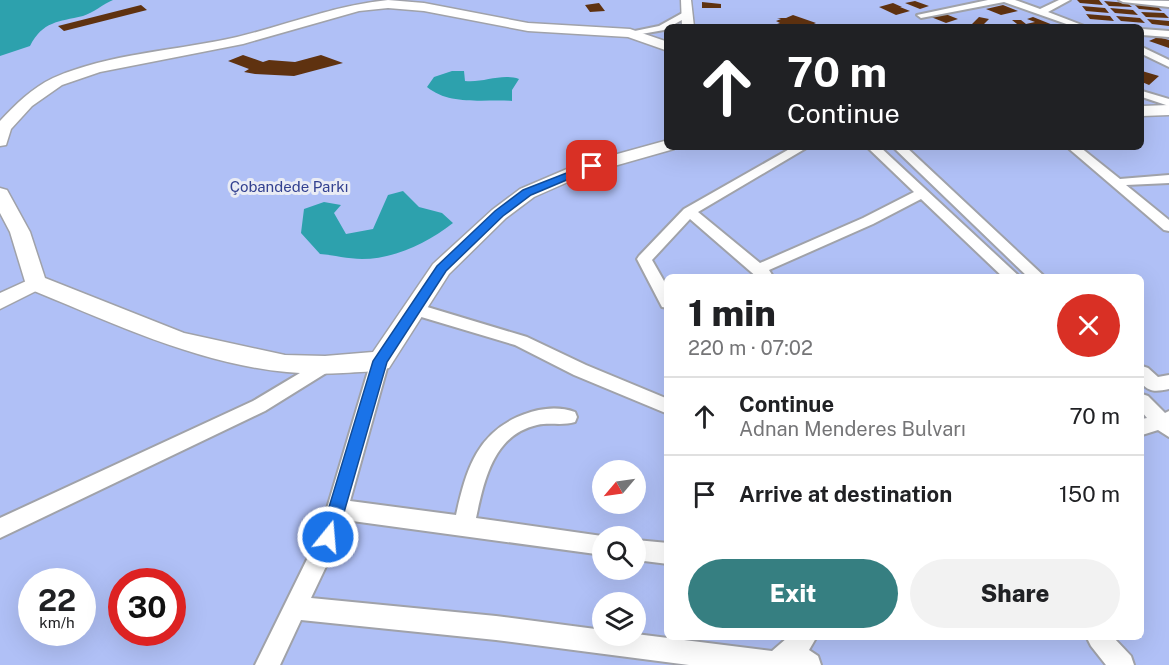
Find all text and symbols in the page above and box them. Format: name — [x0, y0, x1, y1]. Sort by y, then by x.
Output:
text: 70 m — [787, 47, 887, 96]
icon: ahead — [688, 48, 766, 126]
text: Continue — [787, 97, 900, 129]
pin — [566, 140, 617, 191]
icon: arrive — [575, 149, 608, 182]
park label: Çobandede Parkı — [230, 178, 348, 195]
text: 1 min — [688, 292, 776, 334]
button: close — [1057, 294, 1120, 357]
text: 220 m · 07:02 — [688, 336, 813, 360]
text: Continue — [739, 391, 834, 417]
icon: ahead — [688, 400, 721, 433]
text: 70 m — [1069, 403, 1120, 429]
text: Adnan Menderes Bulvarı — [739, 417, 966, 441]
north arrow — [592, 460, 646, 514]
map controls — [592, 460, 646, 646]
icon: arrive — [688, 478, 721, 511]
text: Arrive at destination — [739, 481, 952, 507]
text: 150 m — [1059, 481, 1120, 507]
position arrow — [296, 505, 360, 569]
button: search — [592, 526, 646, 580]
button: Exit — [688, 559, 898, 628]
button: Share — [910, 559, 1120, 628]
speed limit sign: 30 — [108, 568, 186, 646]
text: 22 — [38, 582, 76, 618]
button: layers — [592, 592, 646, 646]
text: km/h — [39, 614, 75, 631]

